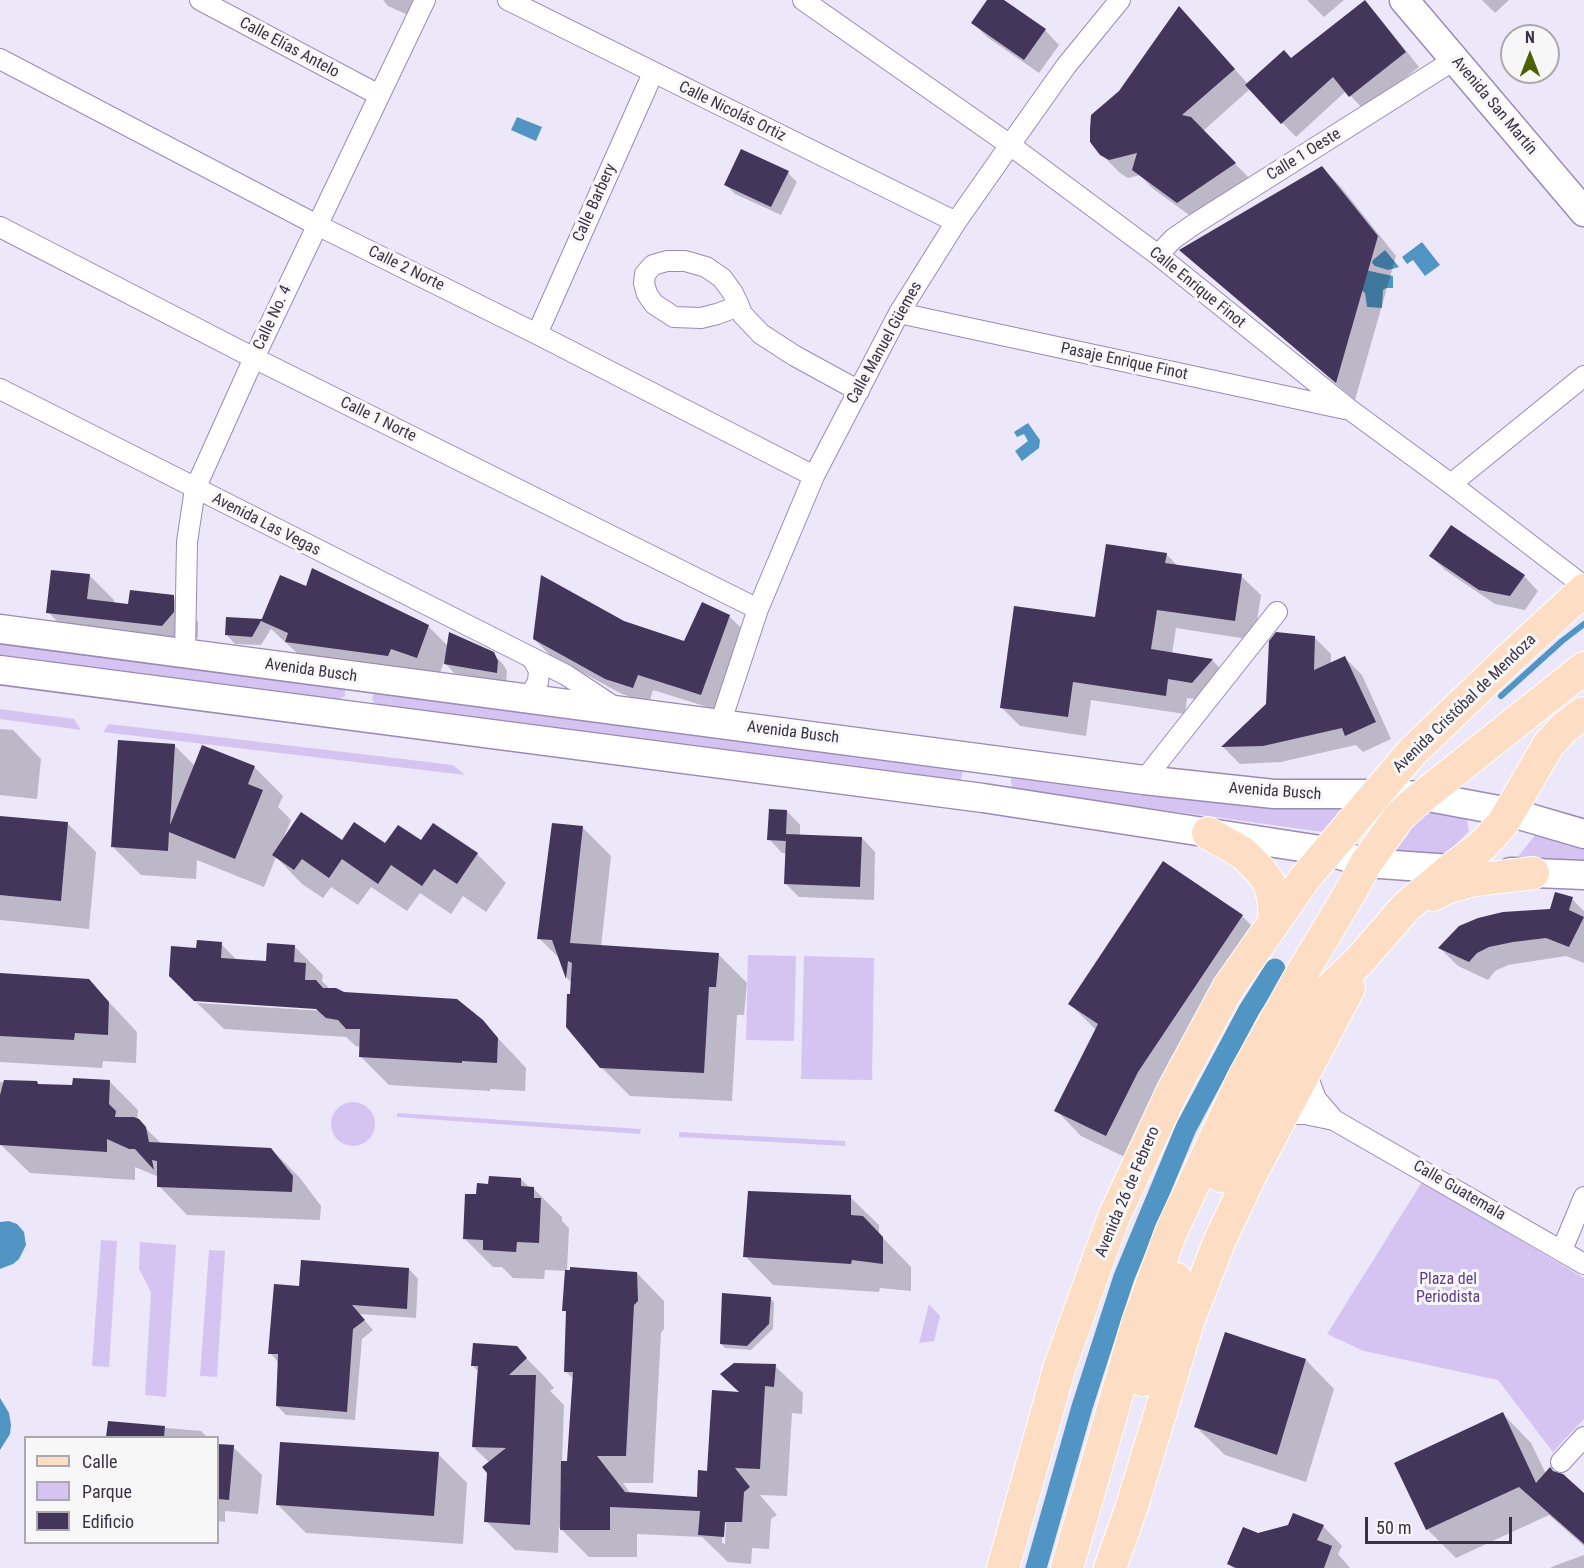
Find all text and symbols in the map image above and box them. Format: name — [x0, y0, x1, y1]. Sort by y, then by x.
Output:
street label: Calle Elías Antelo — [236, 14, 342, 82]
north arrow — [1500, 24, 1560, 84]
text: N — [1525, 28, 1535, 47]
street label: Avenida San Martín — [1447, 53, 1541, 159]
street label: Calle Nicolás Ortiz — [675, 78, 789, 146]
street label: Calle 1 Oeste — [1264, 125, 1344, 185]
street label: Calle Barbery — [569, 161, 621, 245]
street label: Calle 2 Norte — [365, 242, 447, 296]
street label: Calle Enrique Finot — [1145, 243, 1249, 333]
street label: Calle Manuel Güemes — [843, 278, 927, 408]
street label: Calle No. 4 — [250, 283, 296, 353]
street label: Pasaje Enrique Finot — [1059, 339, 1189, 385]
street label: Calle 1 Norte — [337, 393, 419, 447]
street label: Avenida Las Vegas — [209, 489, 323, 561]
street label: Avenida Cristóbal de Mendoza — [1390, 631, 1540, 777]
street label: Avenida Busch — [264, 655, 358, 687]
street label: Avenida Busch — [746, 718, 840, 748]
street label: Avenida Busch — [1228, 779, 1322, 805]
street label: Avenida 26 de Febrero — [1092, 1124, 1164, 1260]
street label: Calle Guatemala — [1409, 1157, 1509, 1225]
park label: Plaza del Periodista — [1416, 1270, 1480, 1308]
legend — [24, 1436, 219, 1544]
text: Calle — [82, 1451, 118, 1472]
text: Parque — [82, 1481, 132, 1502]
scale bar — [1368, 1505, 1515, 1543]
text: Edificio — [82, 1511, 134, 1532]
text: 50 m — [1376, 1517, 1411, 1538]

